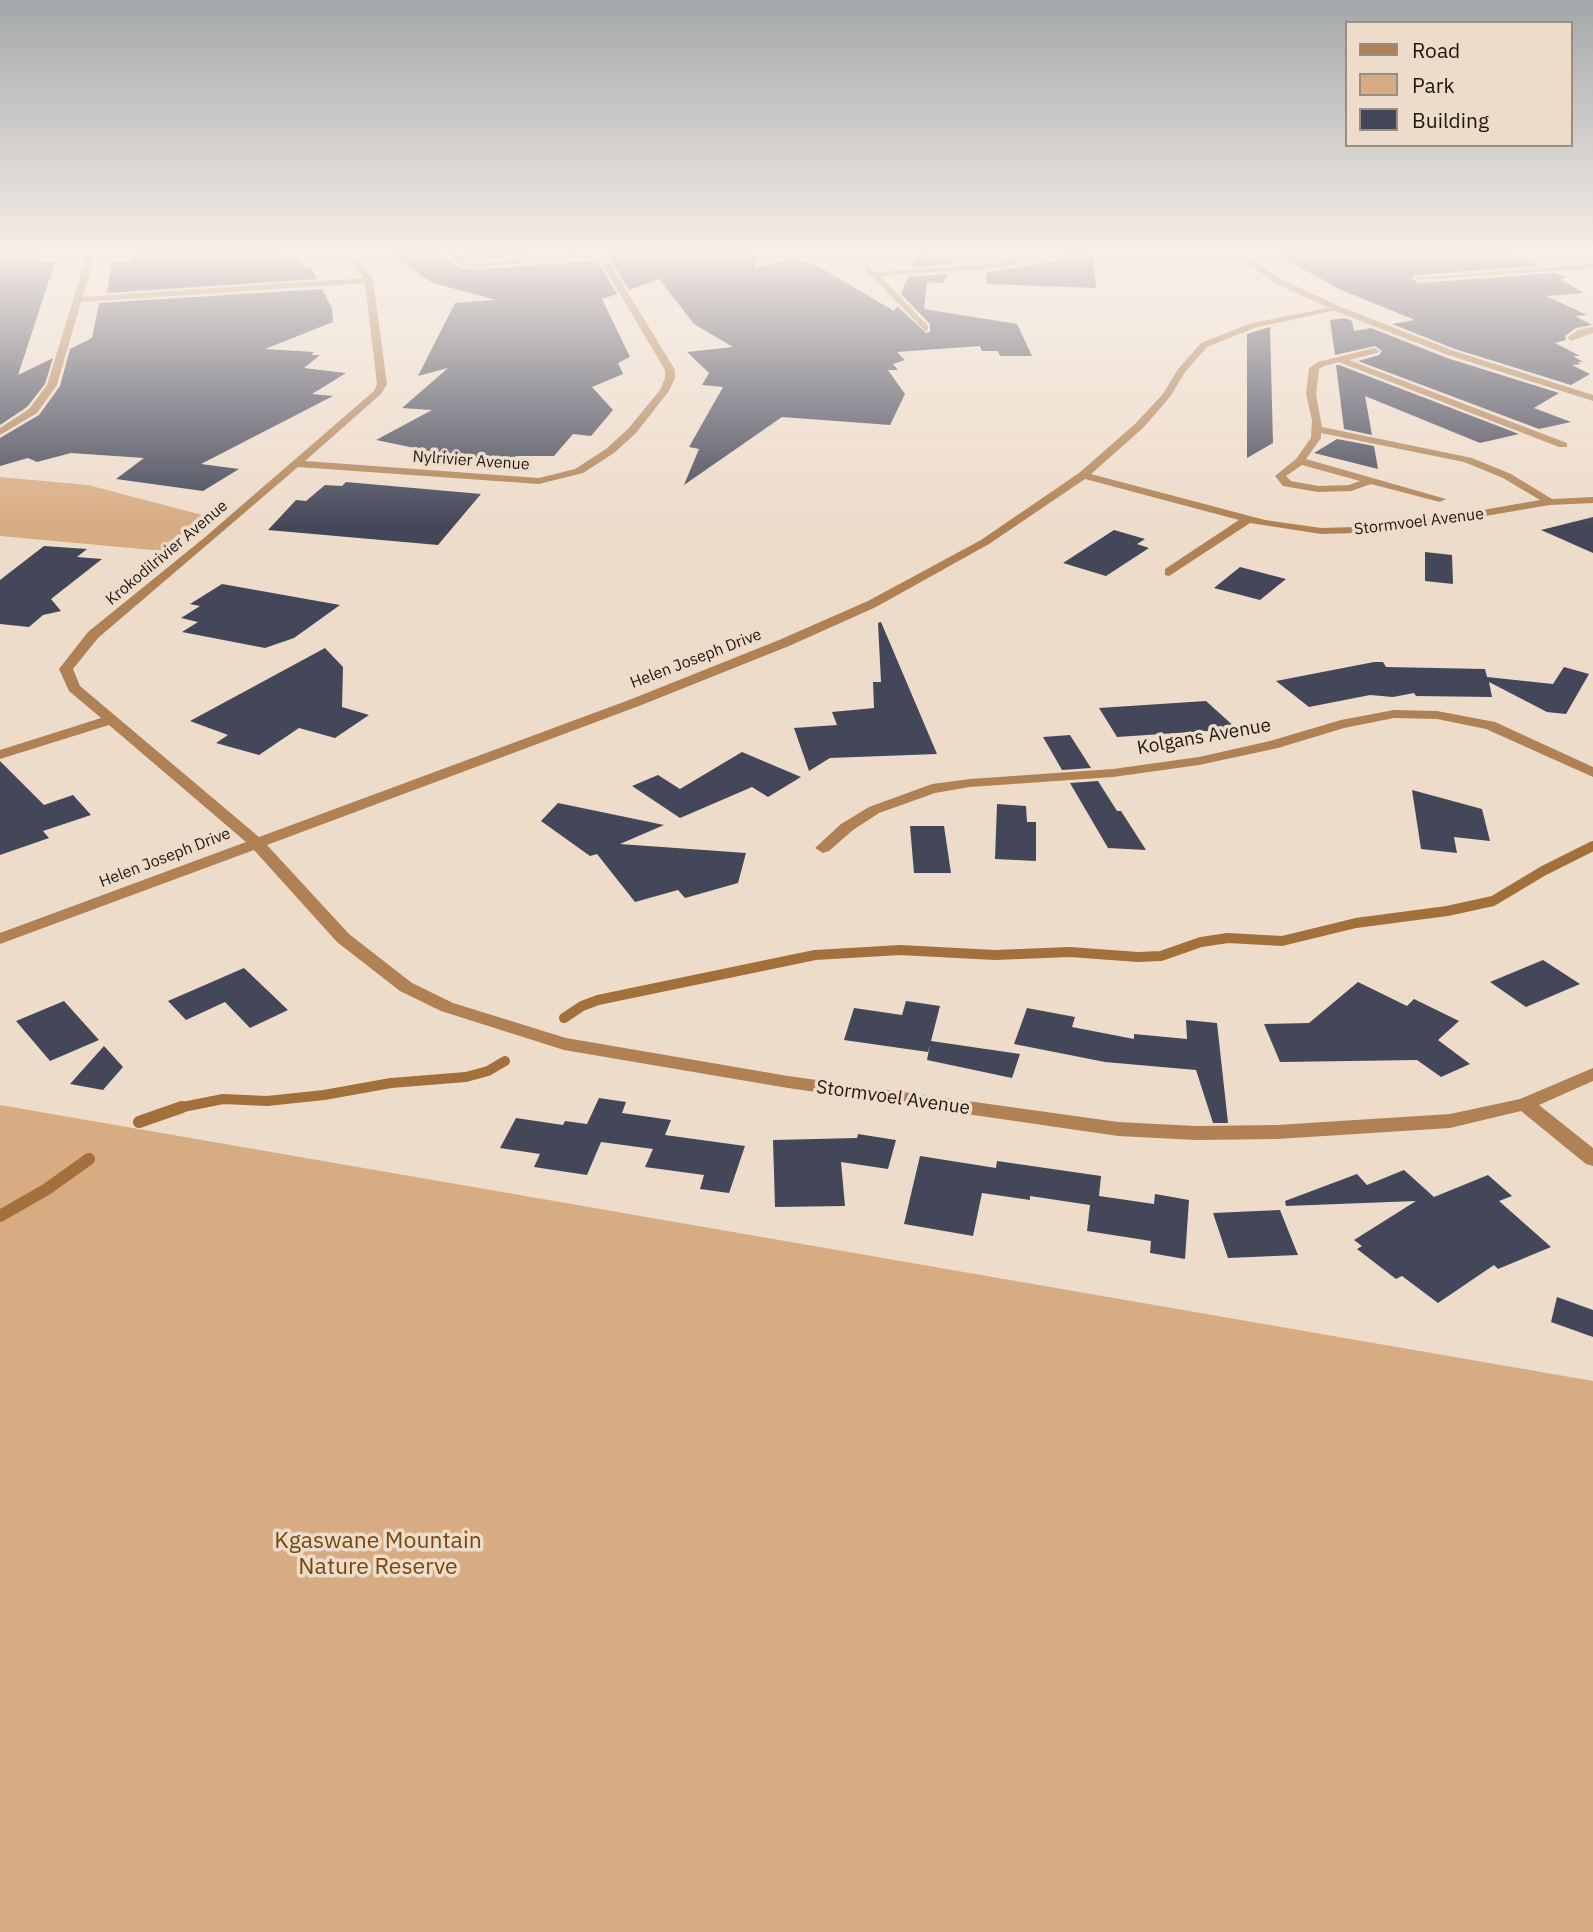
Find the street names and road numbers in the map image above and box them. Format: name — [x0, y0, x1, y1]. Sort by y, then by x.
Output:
street label: Nylrivier Avenue — [412, 447, 530, 475]
street label: Krokodilrivier Avenue — [102, 496, 232, 610]
street label: Stormvoel Avenue — [1353, 505, 1485, 539]
street label: Helen Joseph Drive — [628, 625, 764, 693]
street label: Kolgans Avenue — [1135, 714, 1273, 760]
street label: Helen Joseph Drive — [97, 824, 233, 892]
street label: Stormvoel Avenue — [815, 1076, 971, 1120]

